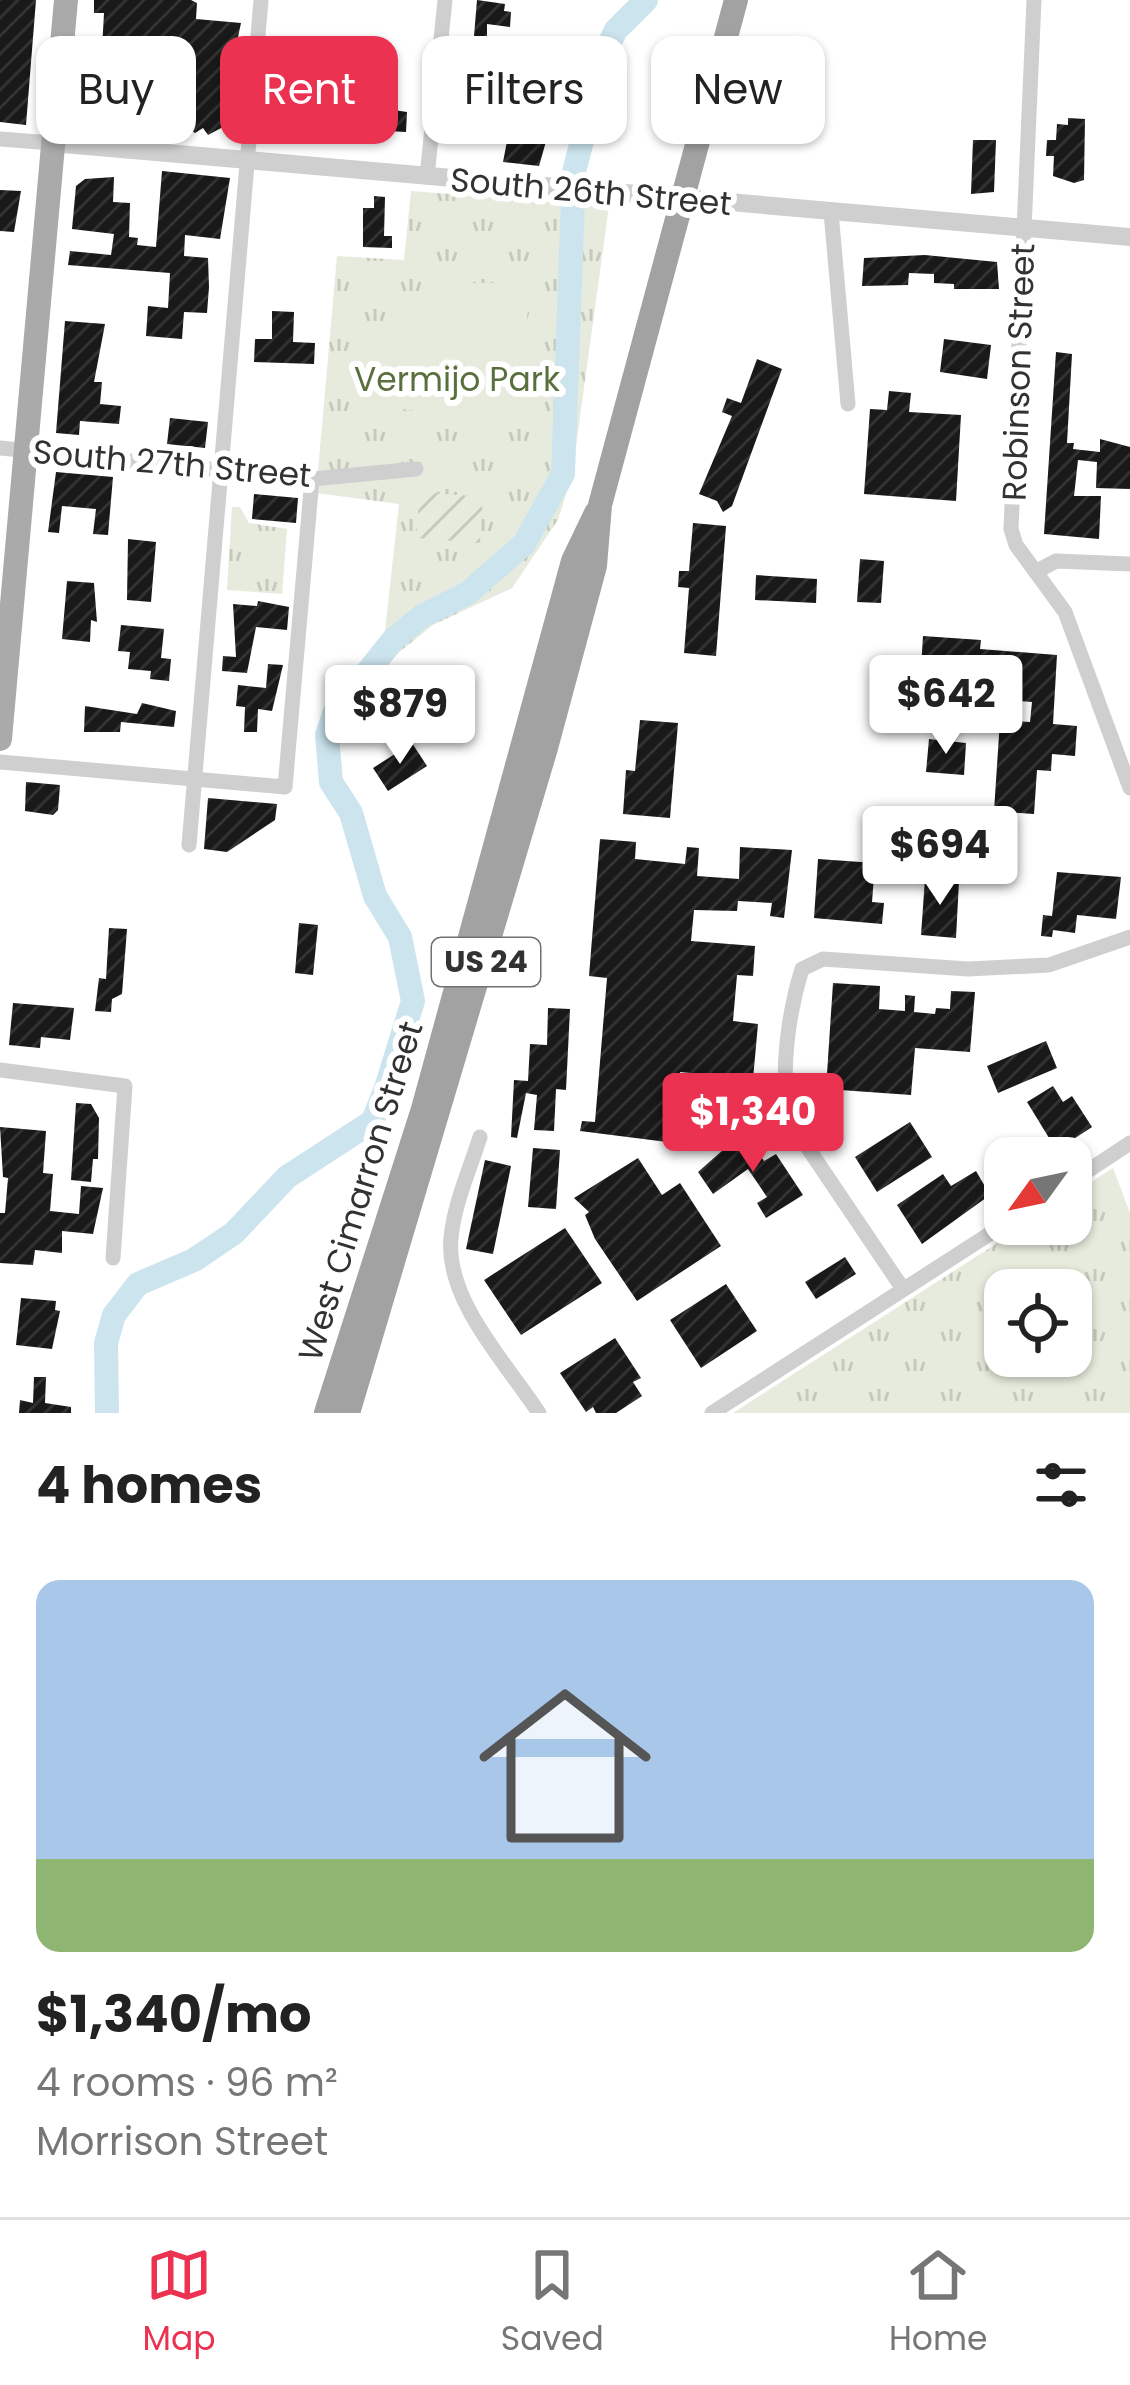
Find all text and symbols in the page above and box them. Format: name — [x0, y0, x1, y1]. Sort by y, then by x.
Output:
chip: Buy — [36, 36, 196, 144]
chip: Rent — [220, 36, 398, 144]
chip: Filters — [422, 36, 627, 144]
chip: New — [651, 36, 825, 144]
street label: South 26th Street — [448, 156, 733, 227]
street label: Robinson Street — [991, 242, 1046, 502]
park label: Vermijo Park — [354, 356, 560, 403]
street label: South 27th Street — [31, 428, 313, 499]
pin: $642 — [875, 655, 1017, 757]
pin: $879 — [329, 665, 471, 767]
text: $642 — [896, 666, 996, 721]
text: $879 — [352, 676, 448, 731]
pin: $694 — [869, 806, 1011, 908]
text: $694 — [890, 817, 990, 872]
road number: US 24 — [432, 938, 540, 986]
street label: West Cimarron Street — [286, 1016, 435, 1367]
pin: $1,340 — [655, 1073, 851, 1175]
text: $1,340 — [690, 1084, 816, 1139]
north arrow — [984, 1137, 1092, 1245]
map controls — [984, 1137, 1092, 1377]
button: locate — [984, 1269, 1092, 1377]
text: 4 homes — [36, 1449, 262, 1521]
icon: filters — [1028, 1452, 1094, 1518]
icon: home — [457, 1658, 673, 1874]
text: $1,340/mo — [36, 1978, 312, 2050]
text: 4 rooms · 96 m² — [36, 2055, 338, 2110]
text: Morrison Street — [36, 2114, 328, 2169]
tab: Map — [143, 2242, 216, 2364]
tab: Saved — [501, 2242, 604, 2364]
tab: Home — [889, 2242, 987, 2364]

